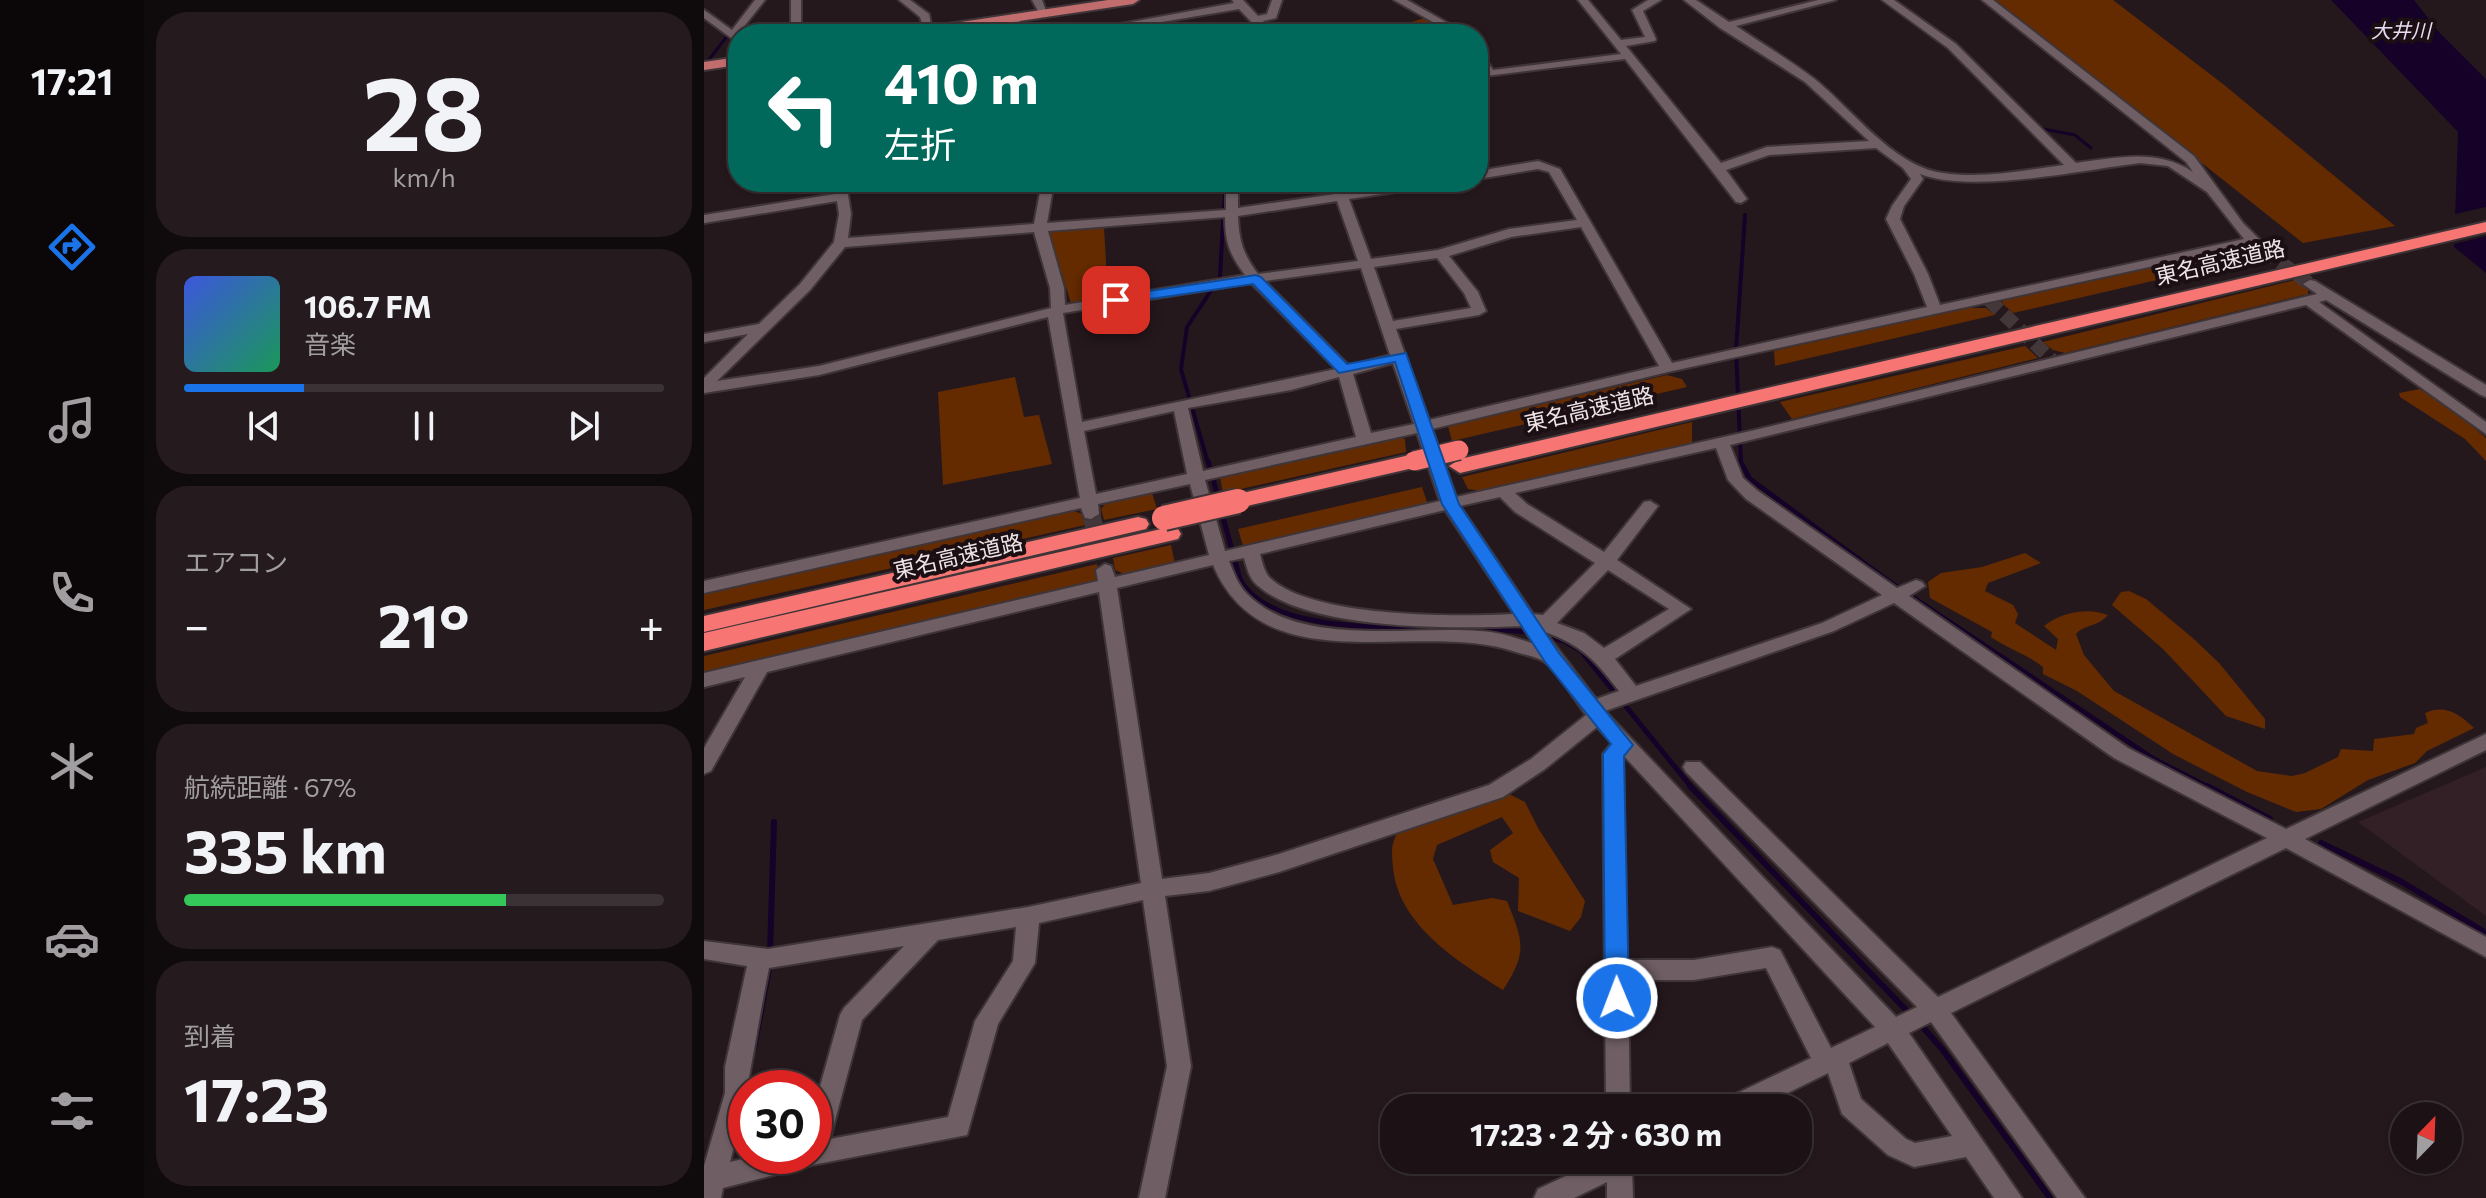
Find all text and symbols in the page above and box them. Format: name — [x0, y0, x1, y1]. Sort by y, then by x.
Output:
water label: 大井川 — [2371, 18, 2433, 42]
text: 28 — [363, 45, 485, 172]
text: 410 m — [884, 47, 1039, 116]
icon: left — [752, 56, 856, 160]
text: 17:21 — [31, 58, 113, 102]
text: 左折 — [884, 121, 956, 165]
text: km/h — [392, 161, 456, 192]
icon: directions — [44, 219, 100, 275]
street label: 東名高速道路 — [2153, 234, 2287, 290]
pin — [1082, 266, 1150, 334]
icon: arrive — [1094, 278, 1138, 322]
text: 106.7 FM — [304, 287, 432, 324]
text: 音楽 — [304, 328, 356, 359]
street label: 東名高速道路 — [1522, 381, 1656, 437]
icon: music — [44, 392, 100, 448]
icon: previous — [242, 404, 286, 448]
icon: pause — [402, 404, 446, 448]
icon: next — [562, 404, 606, 448]
street label: 東名高速道路 — [891, 528, 1025, 584]
text: エアコン — [184, 546, 288, 577]
icon: phone — [44, 565, 100, 621]
text: 21° — [378, 587, 470, 660]
text: − — [184, 597, 209, 651]
text: + — [638, 597, 664, 651]
icon: climate — [44, 738, 100, 794]
text: 航続距離 · 67% — [184, 771, 356, 802]
text: 335 km — [184, 812, 387, 885]
icon: car — [44, 911, 100, 967]
position arrow — [1575, 956, 1659, 1040]
text: 到着 — [184, 1020, 236, 1051]
text: 17:23 — [184, 1061, 329, 1134]
speed limit sign: 30 — [728, 1070, 832, 1174]
icon: filters — [44, 1083, 100, 1139]
north arrow — [2390, 1102, 2462, 1174]
map controls — [2390, 1102, 2462, 1174]
text: 17:23 · 2 分 · 630 m — [1470, 1115, 1722, 1152]

